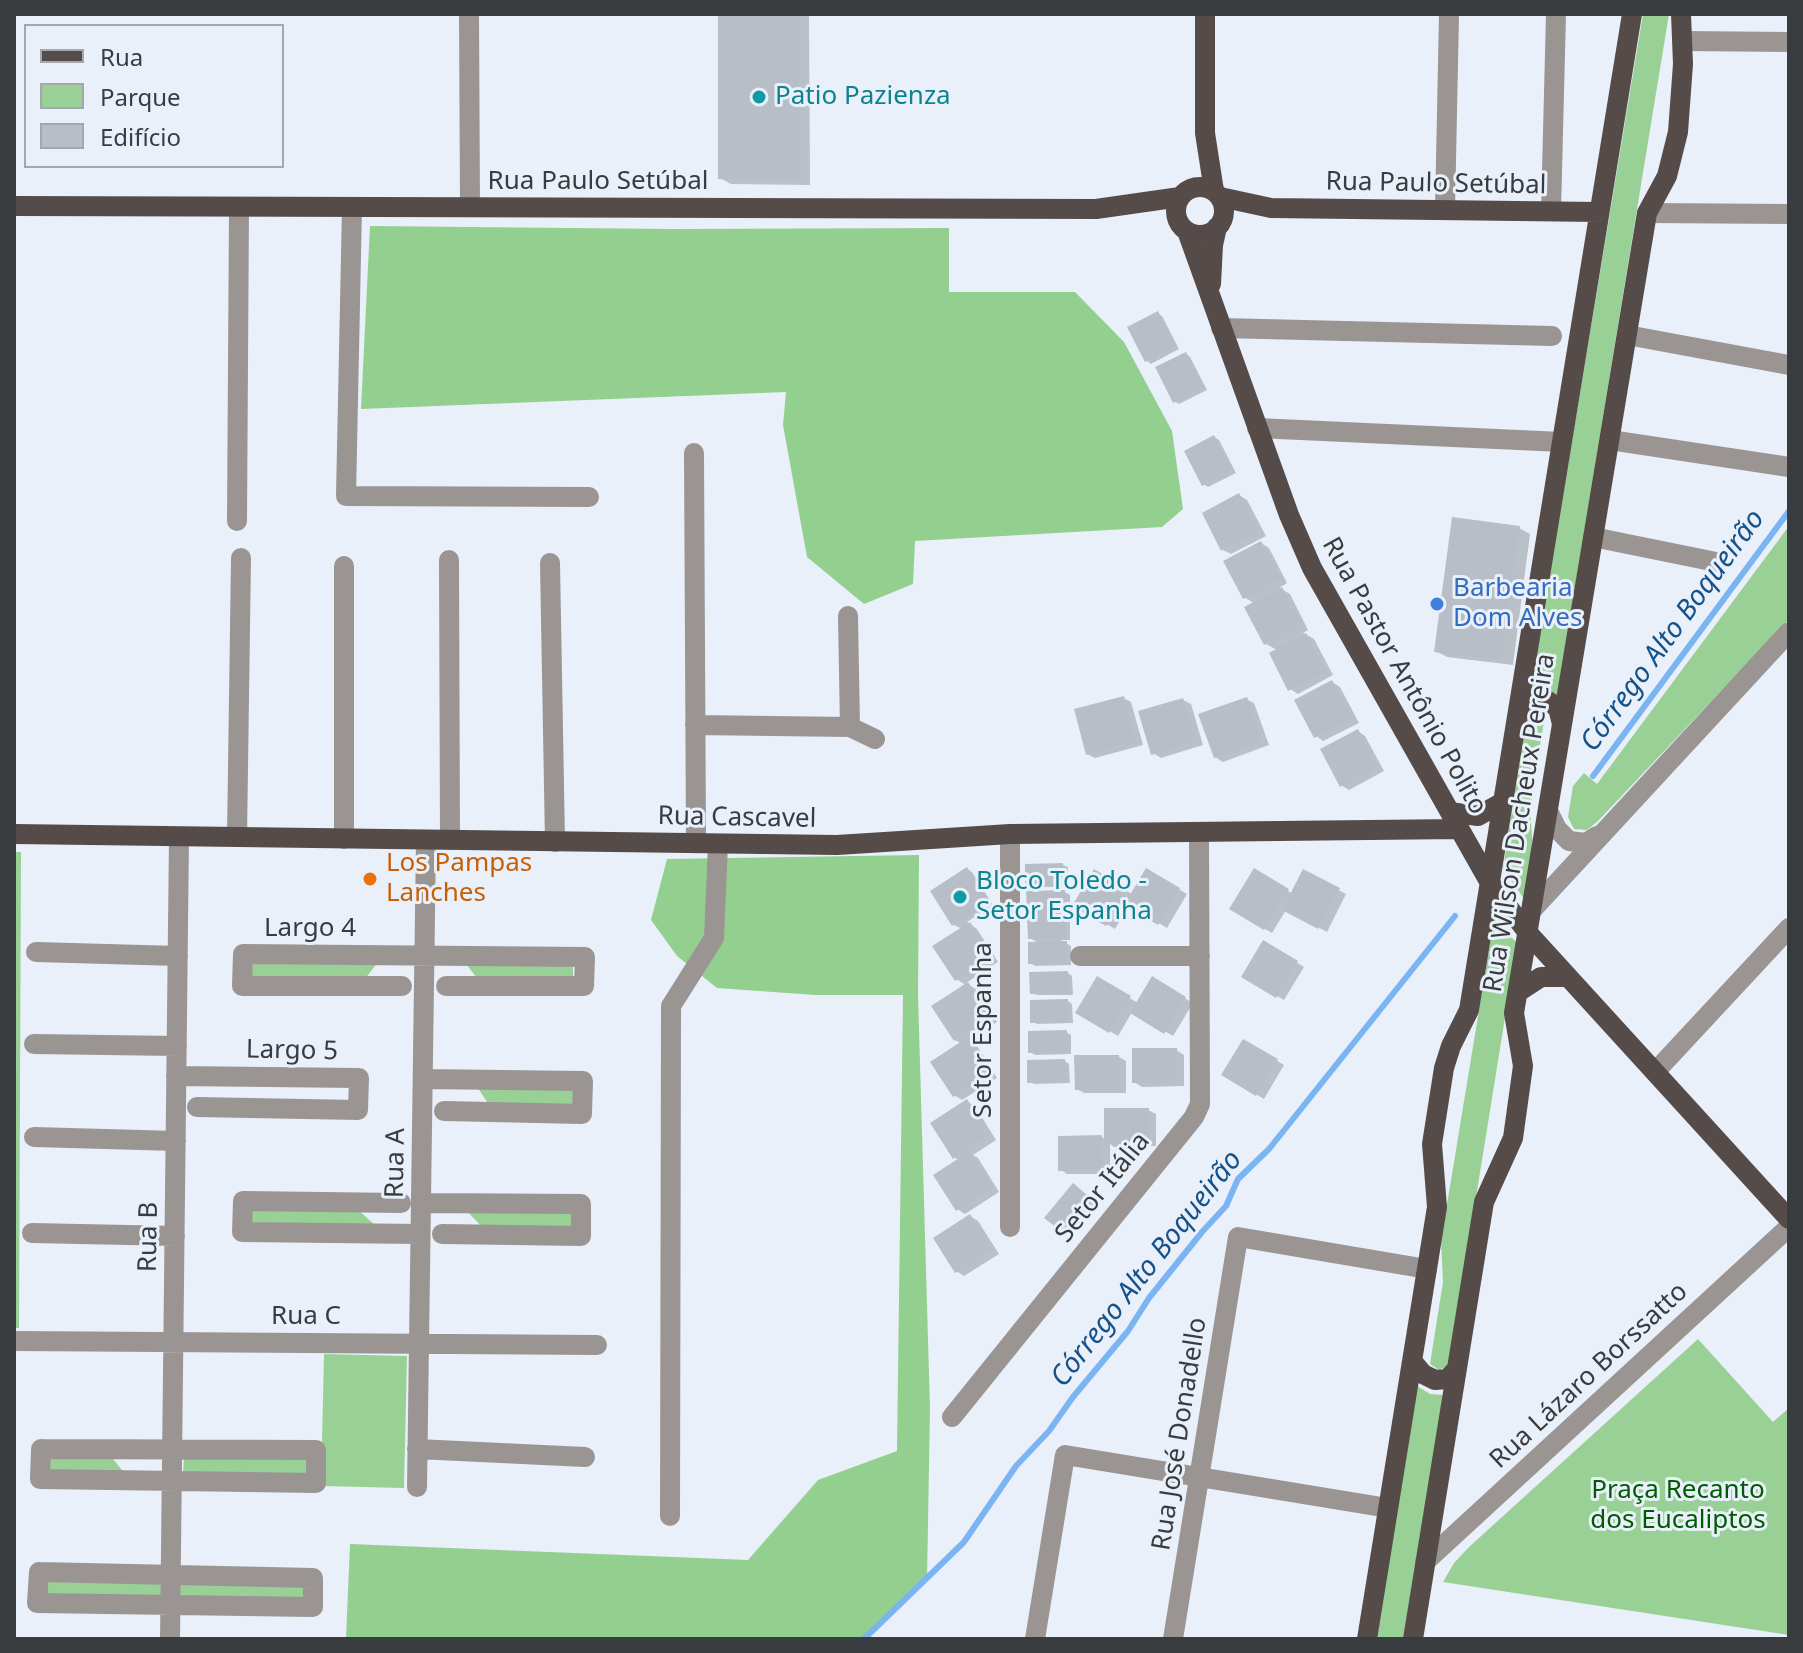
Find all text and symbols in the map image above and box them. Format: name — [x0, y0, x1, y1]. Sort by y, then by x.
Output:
legend — [24, 24, 284, 168]
text: Rua — [100, 40, 143, 73]
text: Parque — [100, 80, 181, 113]
place label: Patio Pazienza — [775, 81, 951, 113]
marker: Patio Pazienza — [750, 88, 768, 106]
text: Edifício — [100, 120, 181, 153]
street label: Rua Paulo Setúbal — [488, 166, 708, 198]
street label: Rua Paulo Setúbal — [1325, 166, 1547, 202]
water label: Córrego Alto Boqueirão — [1574, 503, 1772, 759]
street label: Rua Pastor Antônio Polito — [1315, 532, 1493, 820]
place label: Barbearia Dom Alves — [1453, 573, 1582, 634]
marker: Barbearia Dom Alves — [1428, 595, 1446, 613]
street label: Rua Wilson Dacheux Pereira — [1478, 651, 1562, 995]
street label: Rua Cascavel — [657, 801, 817, 835]
place label: Los Pampas Lanches — [386, 848, 532, 910]
place label: Bloco Toledo - Setor Espanha — [976, 866, 1152, 928]
marker: Los Pampas Lanches — [361, 870, 379, 888]
marker: Bloco Toledo - Setor Espanha — [951, 888, 969, 906]
street label: Largo 4 — [264, 913, 356, 945]
street label: Setor Espanha — [968, 942, 1000, 1118]
street label: Largo 5 — [246, 1035, 338, 1067]
street label: Setor Itália — [1049, 1127, 1157, 1249]
street label: Rua A — [380, 1128, 412, 1198]
water label: Córrego Alto Boqueirão — [1044, 1144, 1250, 1394]
street label: Rua B — [133, 1201, 165, 1273]
street label: Rua Lázaro Borssatto — [1484, 1276, 1694, 1476]
street label: Rua C — [271, 1301, 341, 1333]
street label: Rua José Donadello — [1146, 1315, 1214, 1553]
park label: Praça Recanto dos Eucaliptos — [1590, 1475, 1766, 1536]

